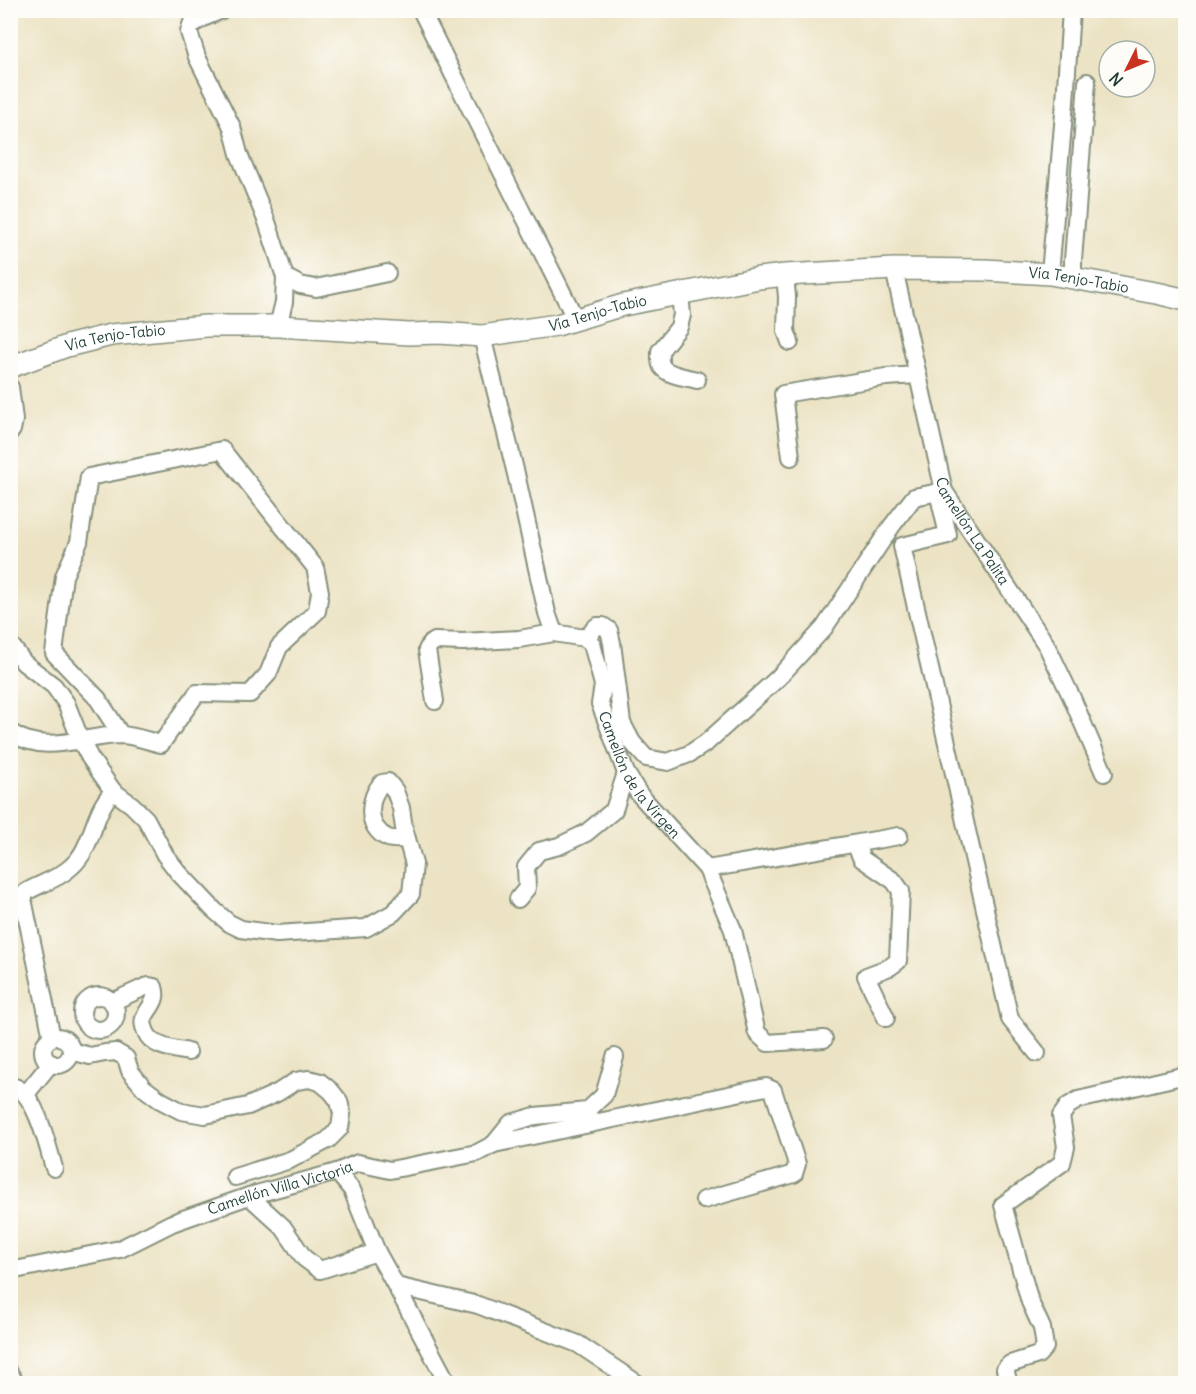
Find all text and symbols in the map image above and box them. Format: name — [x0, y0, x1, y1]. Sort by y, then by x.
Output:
north arrow — [1097, 39, 1157, 99]
text: N — [1105, 68, 1127, 90]
street label: Vía Tenjo-Tabio — [1028, 263, 1130, 297]
street label: Vía Tenjo-Tabio — [547, 291, 648, 335]
street label: Vía Tenjo-Tabio — [63, 320, 166, 355]
street label: Camellón La Palita — [932, 475, 1014, 589]
street label: Camellón de la Virgen — [595, 708, 685, 842]
street label: Camellón Villa Victoria — [205, 1156, 356, 1219]

